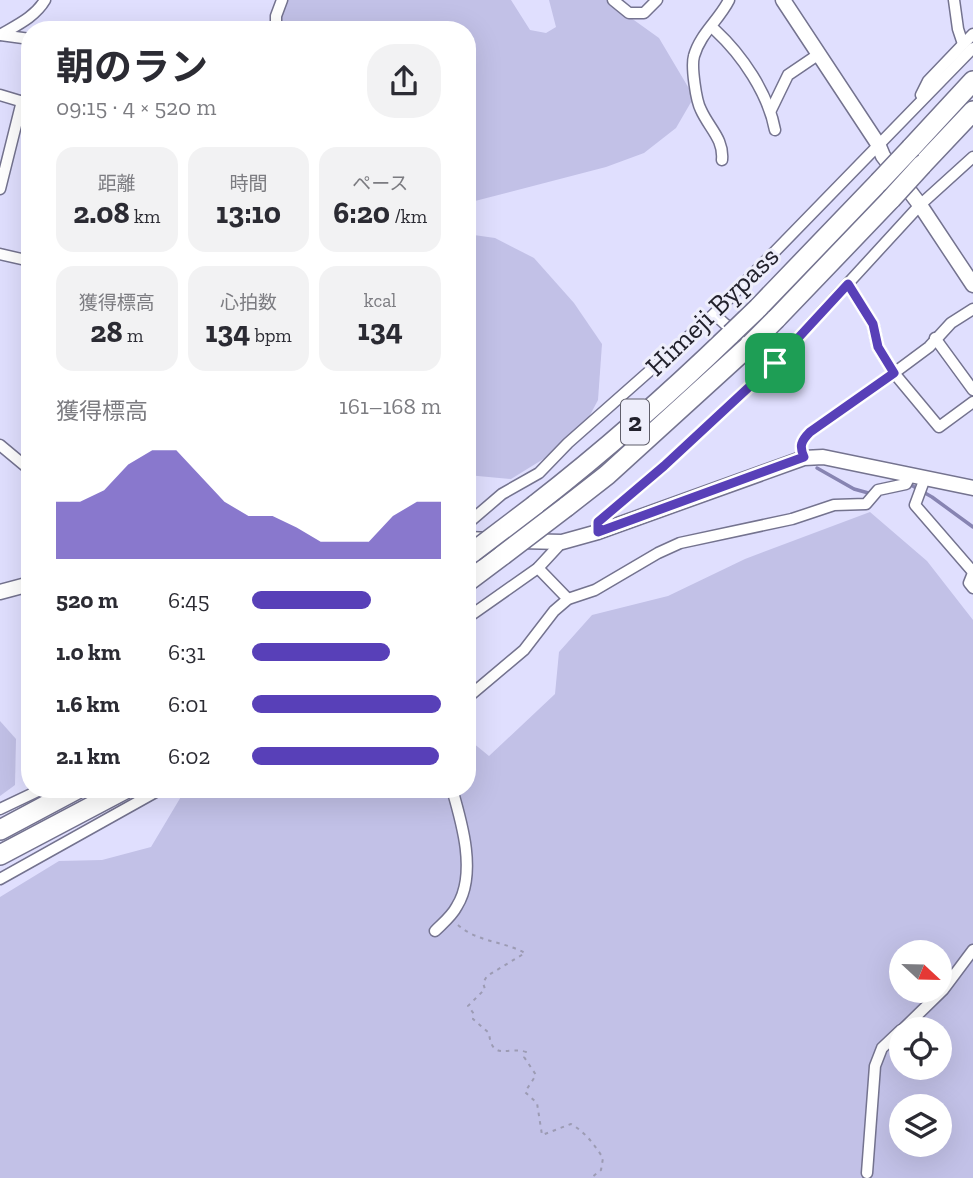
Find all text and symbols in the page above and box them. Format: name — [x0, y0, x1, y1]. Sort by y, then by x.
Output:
text: 朝のラン — [56, 44, 208, 90]
button: share — [367, 44, 441, 118]
text: 09:15 · 4 × 520 m — [56, 93, 216, 121]
text: 距離 — [98, 172, 136, 195]
text: 時間 — [229, 172, 268, 195]
text: ペース — [352, 172, 408, 195]
text: 2.08 — [73, 195, 130, 231]
text: 13:10 — [216, 195, 281, 231]
text: 6:20 — [333, 195, 390, 231]
text: km — [130, 205, 160, 228]
text: /km — [390, 205, 427, 228]
street label: Himeji Bypass — [639, 239, 785, 383]
text: kcal — [364, 289, 396, 312]
text: 獲得標高 — [79, 291, 155, 314]
text: 心拍数 — [220, 291, 277, 314]
text: 134 — [358, 312, 403, 348]
text: 28 — [90, 314, 123, 350]
text: 134 — [205, 314, 250, 350]
text: m — [123, 324, 143, 347]
text: bpm — [250, 324, 292, 347]
pin — [745, 333, 805, 393]
icon: arrive — [756, 344, 794, 382]
text: 161–168 m — [339, 392, 441, 420]
text: 獲得標高 — [56, 397, 148, 425]
road number: 2 — [621, 400, 649, 444]
text: 520 m — [56, 586, 118, 614]
text: 6:45 — [168, 586, 210, 614]
text: 1.0 km — [56, 638, 121, 666]
text: 6:31 — [168, 638, 205, 666]
text: 1.6 km — [56, 690, 120, 718]
text: 6:01 — [168, 690, 207, 718]
text: 2.1 km — [56, 742, 120, 770]
text: 6:02 — [168, 742, 210, 770]
north arrow — [889, 940, 952, 1003]
map controls — [889, 940, 952, 1157]
button: locate — [889, 1017, 952, 1080]
button: layers — [889, 1094, 952, 1157]

